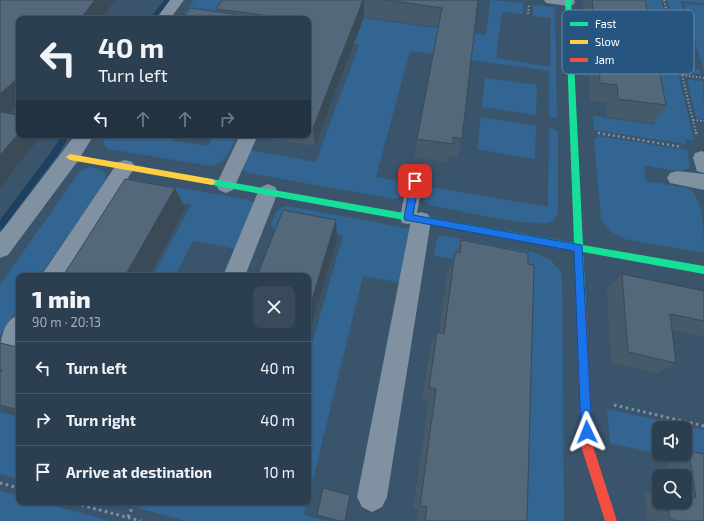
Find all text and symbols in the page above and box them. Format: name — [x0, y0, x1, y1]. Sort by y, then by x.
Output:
legend — [562, 10, 694, 74]
text: Fast — [595, 17, 617, 30]
text: 40 m — [98, 30, 164, 64]
icon: left — [32, 32, 84, 84]
text: Slow — [595, 35, 620, 48]
text: Jam — [595, 53, 614, 66]
text: Turn left — [98, 64, 168, 86]
icon: left — [90, 108, 112, 130]
icon: ahead — [132, 108, 154, 130]
icon: ahead — [174, 108, 196, 130]
icon: right — [216, 108, 238, 130]
pin — [398, 164, 432, 198]
icon: arrive — [404, 170, 426, 192]
text: 1 min — [32, 284, 91, 313]
button: close — [253, 286, 295, 328]
text: 90 m · 20:13 — [32, 314, 101, 330]
icon: left — [32, 357, 54, 379]
text: Turn left — [66, 359, 127, 377]
text: 40 m — [260, 359, 295, 377]
icon: right — [32, 409, 54, 431]
text: Turn right — [66, 411, 136, 429]
text: 40 m — [260, 411, 295, 429]
position arrow — [566, 411, 608, 453]
map controls — [652, 421, 692, 509]
button: sound — [652, 421, 692, 461]
icon: arrive — [32, 461, 54, 483]
text: Arrive at destination — [66, 463, 212, 481]
text: 10 m — [263, 463, 295, 481]
button: search — [652, 469, 692, 509]

